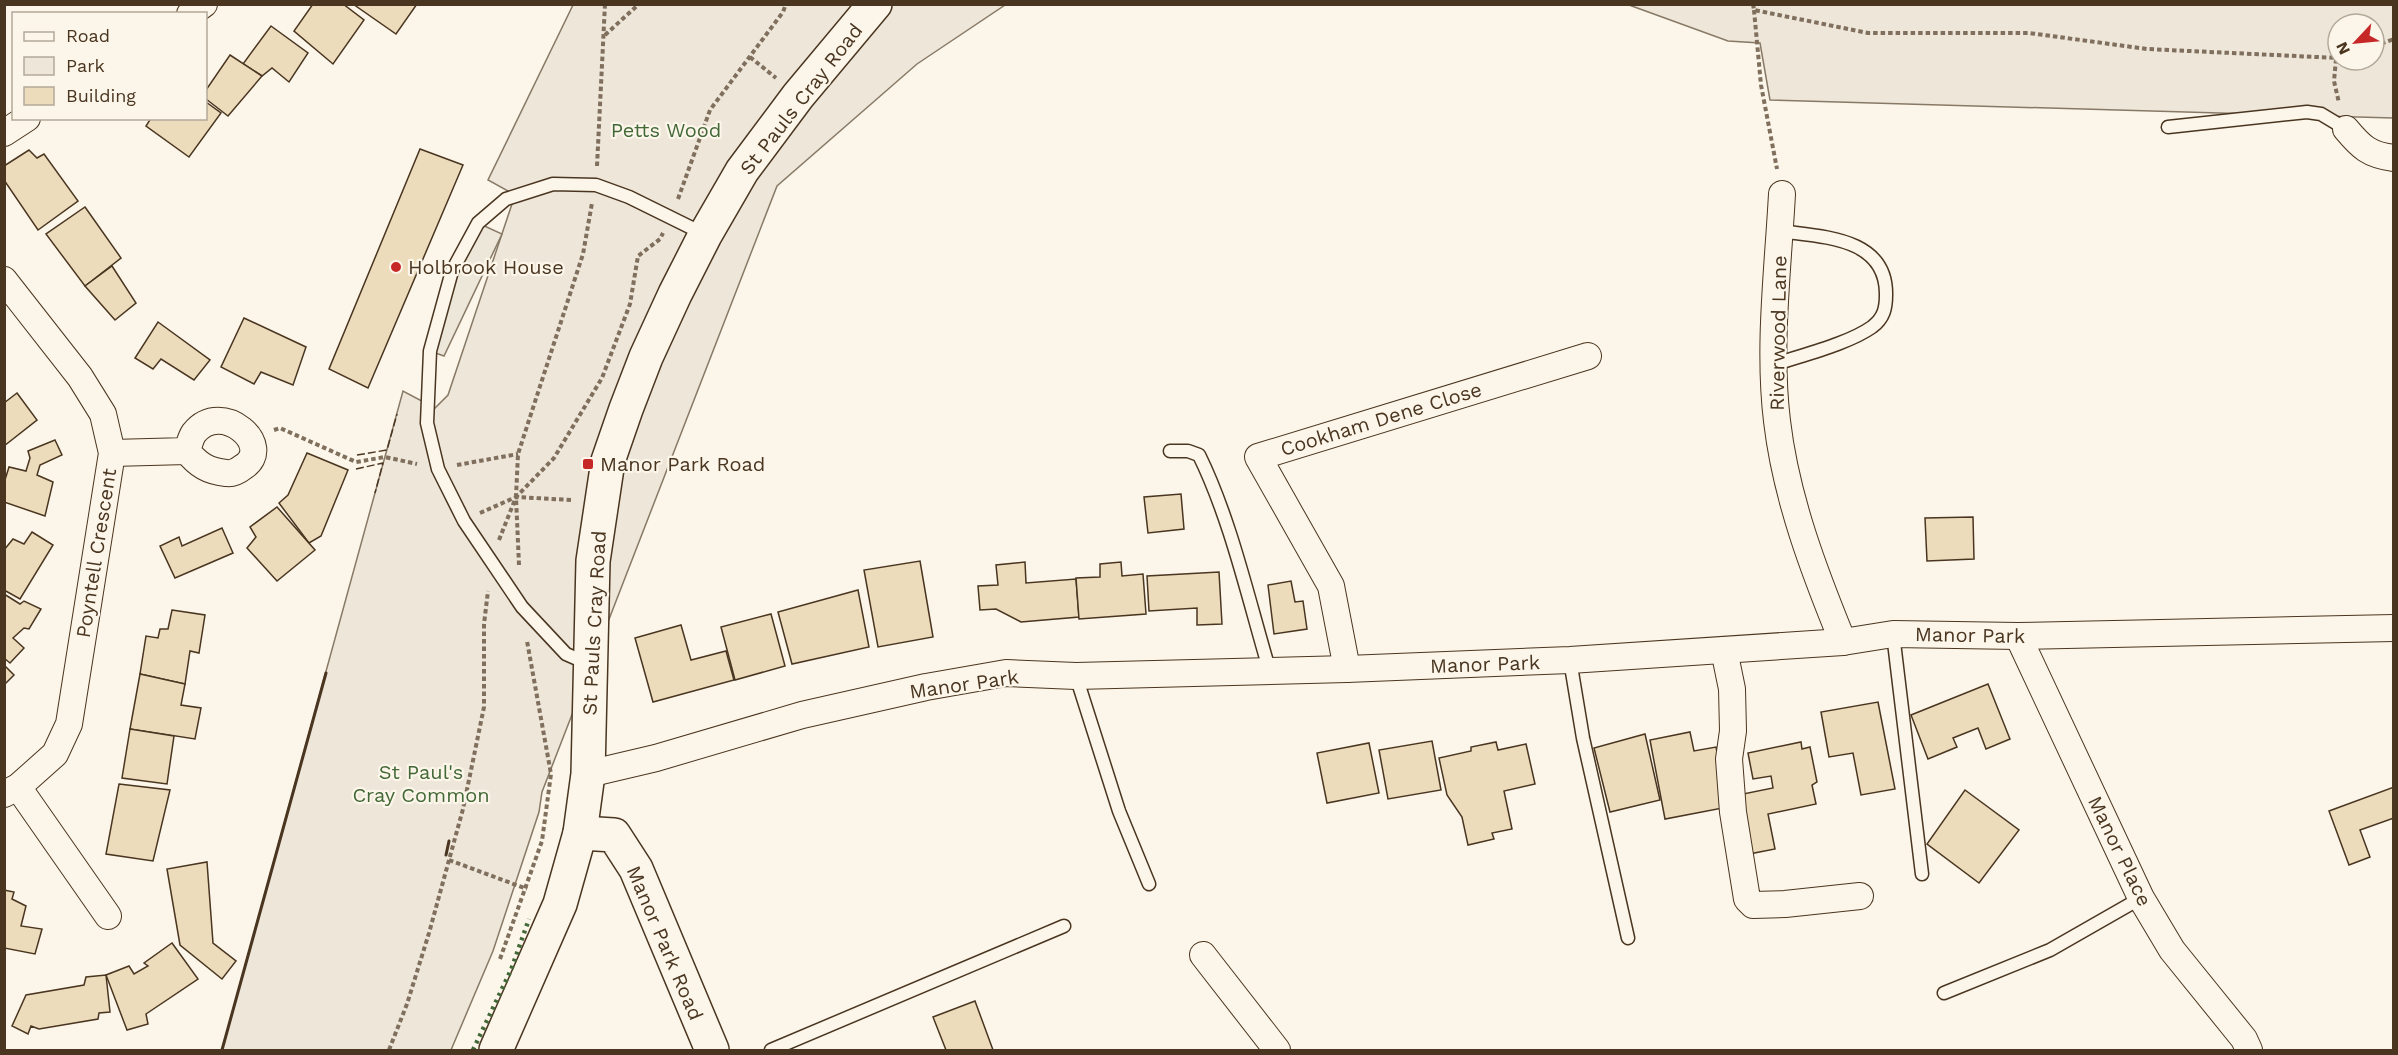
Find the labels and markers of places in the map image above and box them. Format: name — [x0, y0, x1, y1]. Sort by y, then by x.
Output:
place label: Holbrook House — [408, 255, 564, 279]
marker: Holbrook House — [389, 260, 403, 274]
place label: Manor Park Road — [600, 452, 765, 476]
marker: Manor Park Road — [581, 457, 595, 471]

